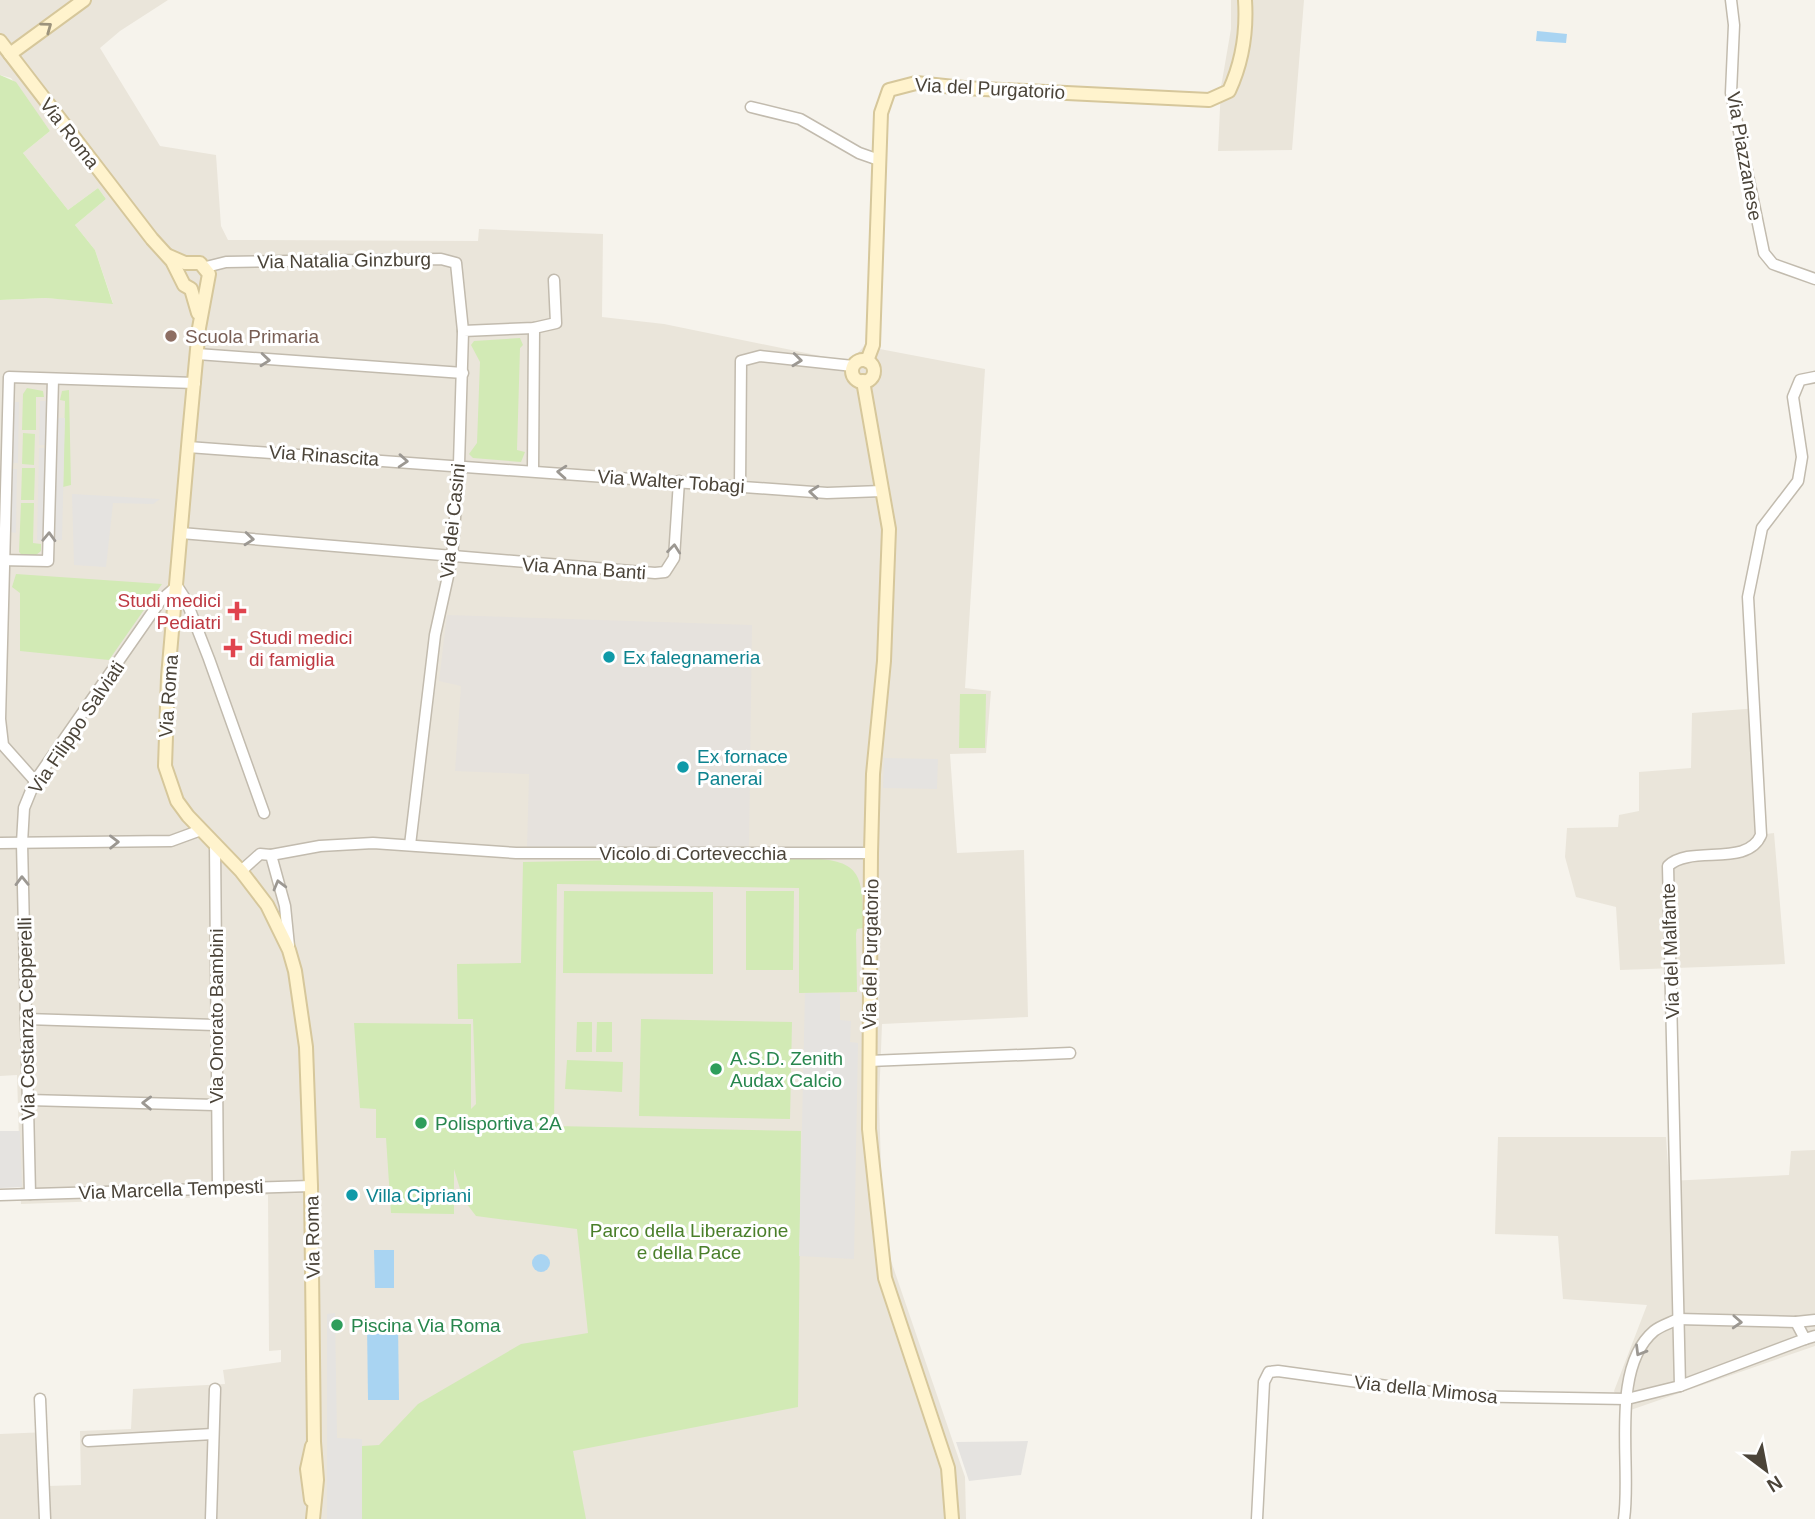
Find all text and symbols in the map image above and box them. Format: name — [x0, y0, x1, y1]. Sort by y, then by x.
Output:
one-way arrow — [39, 23, 52, 35]
street label: Via del Purgatorio — [914, 74, 1066, 103]
street label: Via Piazzanese — [1723, 90, 1766, 222]
street label: Via Roma — [36, 94, 104, 173]
street label: Via Natalia Ginzburg — [257, 248, 431, 273]
place label: Scuola Primaria — [185, 326, 320, 347]
marker: Scuola Primaria — [163, 328, 179, 344]
one-way arrow — [260, 352, 271, 367]
one-way arrow — [791, 352, 803, 367]
street label: Via Rinascita — [268, 441, 380, 470]
one-way arrow — [398, 453, 409, 468]
street label: Via dei Casini — [436, 462, 469, 580]
one-way arrow — [556, 465, 567, 480]
street label: Via Walter Tobagi — [597, 466, 745, 497]
one-way arrow — [808, 485, 819, 500]
one-way arrow — [41, 531, 56, 542]
one-way arrow — [244, 531, 255, 546]
one-way arrow — [666, 543, 681, 554]
street label: Via Anna Banti — [521, 554, 647, 583]
place label: Studi medici Pediatri — [118, 590, 221, 633]
marker: Studi medici Pediatri — [227, 601, 247, 621]
place label: Studi medici di famiglia — [249, 627, 353, 670]
marker: Studi medici di famiglia — [223, 638, 243, 658]
place label: Ex falegnameria — [623, 647, 761, 668]
marker: Ex falegnameria — [601, 649, 617, 665]
street label: Via Roma — [155, 653, 182, 738]
street label: Via Filippo Salviati — [24, 657, 128, 797]
place label: Ex fornace Panerai — [697, 746, 788, 789]
marker: Ex fornace Panerai — [675, 759, 691, 775]
one-way arrow — [109, 834, 120, 850]
street label: Vicolo di Cortevecchia — [599, 843, 787, 864]
one-way arrow — [15, 875, 30, 886]
street label: Via del Purgatorio — [859, 878, 882, 1030]
one-way arrow — [273, 879, 287, 891]
street label: Via del Malfante — [1658, 883, 1683, 1019]
street label: Via Costanza Cepperelli — [14, 917, 39, 1121]
street label: Via Onorato Bambini — [206, 929, 227, 1103]
place label: A.S.D. Zenith Audax Calcio — [730, 1048, 843, 1091]
marker: A.S.D. Zenith Audax Calcio — [708, 1061, 724, 1077]
one-way arrow — [141, 1095, 152, 1111]
place label: Polisportiva 2A — [435, 1113, 562, 1134]
marker: Polisportiva 2A — [413, 1115, 429, 1131]
street label: Via Marcella Tempesti — [78, 1176, 264, 1203]
place label: Villa Cipriani — [366, 1185, 471, 1206]
marker: Villa Cipriani — [344, 1187, 360, 1203]
street label: Via Roma — [301, 1195, 324, 1279]
park label: Parco della Liberazione e della Pace — [590, 1220, 788, 1263]
one-way arrow — [1732, 1314, 1743, 1329]
place label: Piscina Via Roma — [351, 1315, 501, 1336]
marker: Piscina Via Roma — [329, 1317, 345, 1333]
one-way arrow — [1635, 1343, 1648, 1356]
street label: Via della Mimosa — [1353, 1372, 1499, 1408]
north arrow — [1731, 1435, 1801, 1505]
text: N — [1763, 1471, 1786, 1497]

